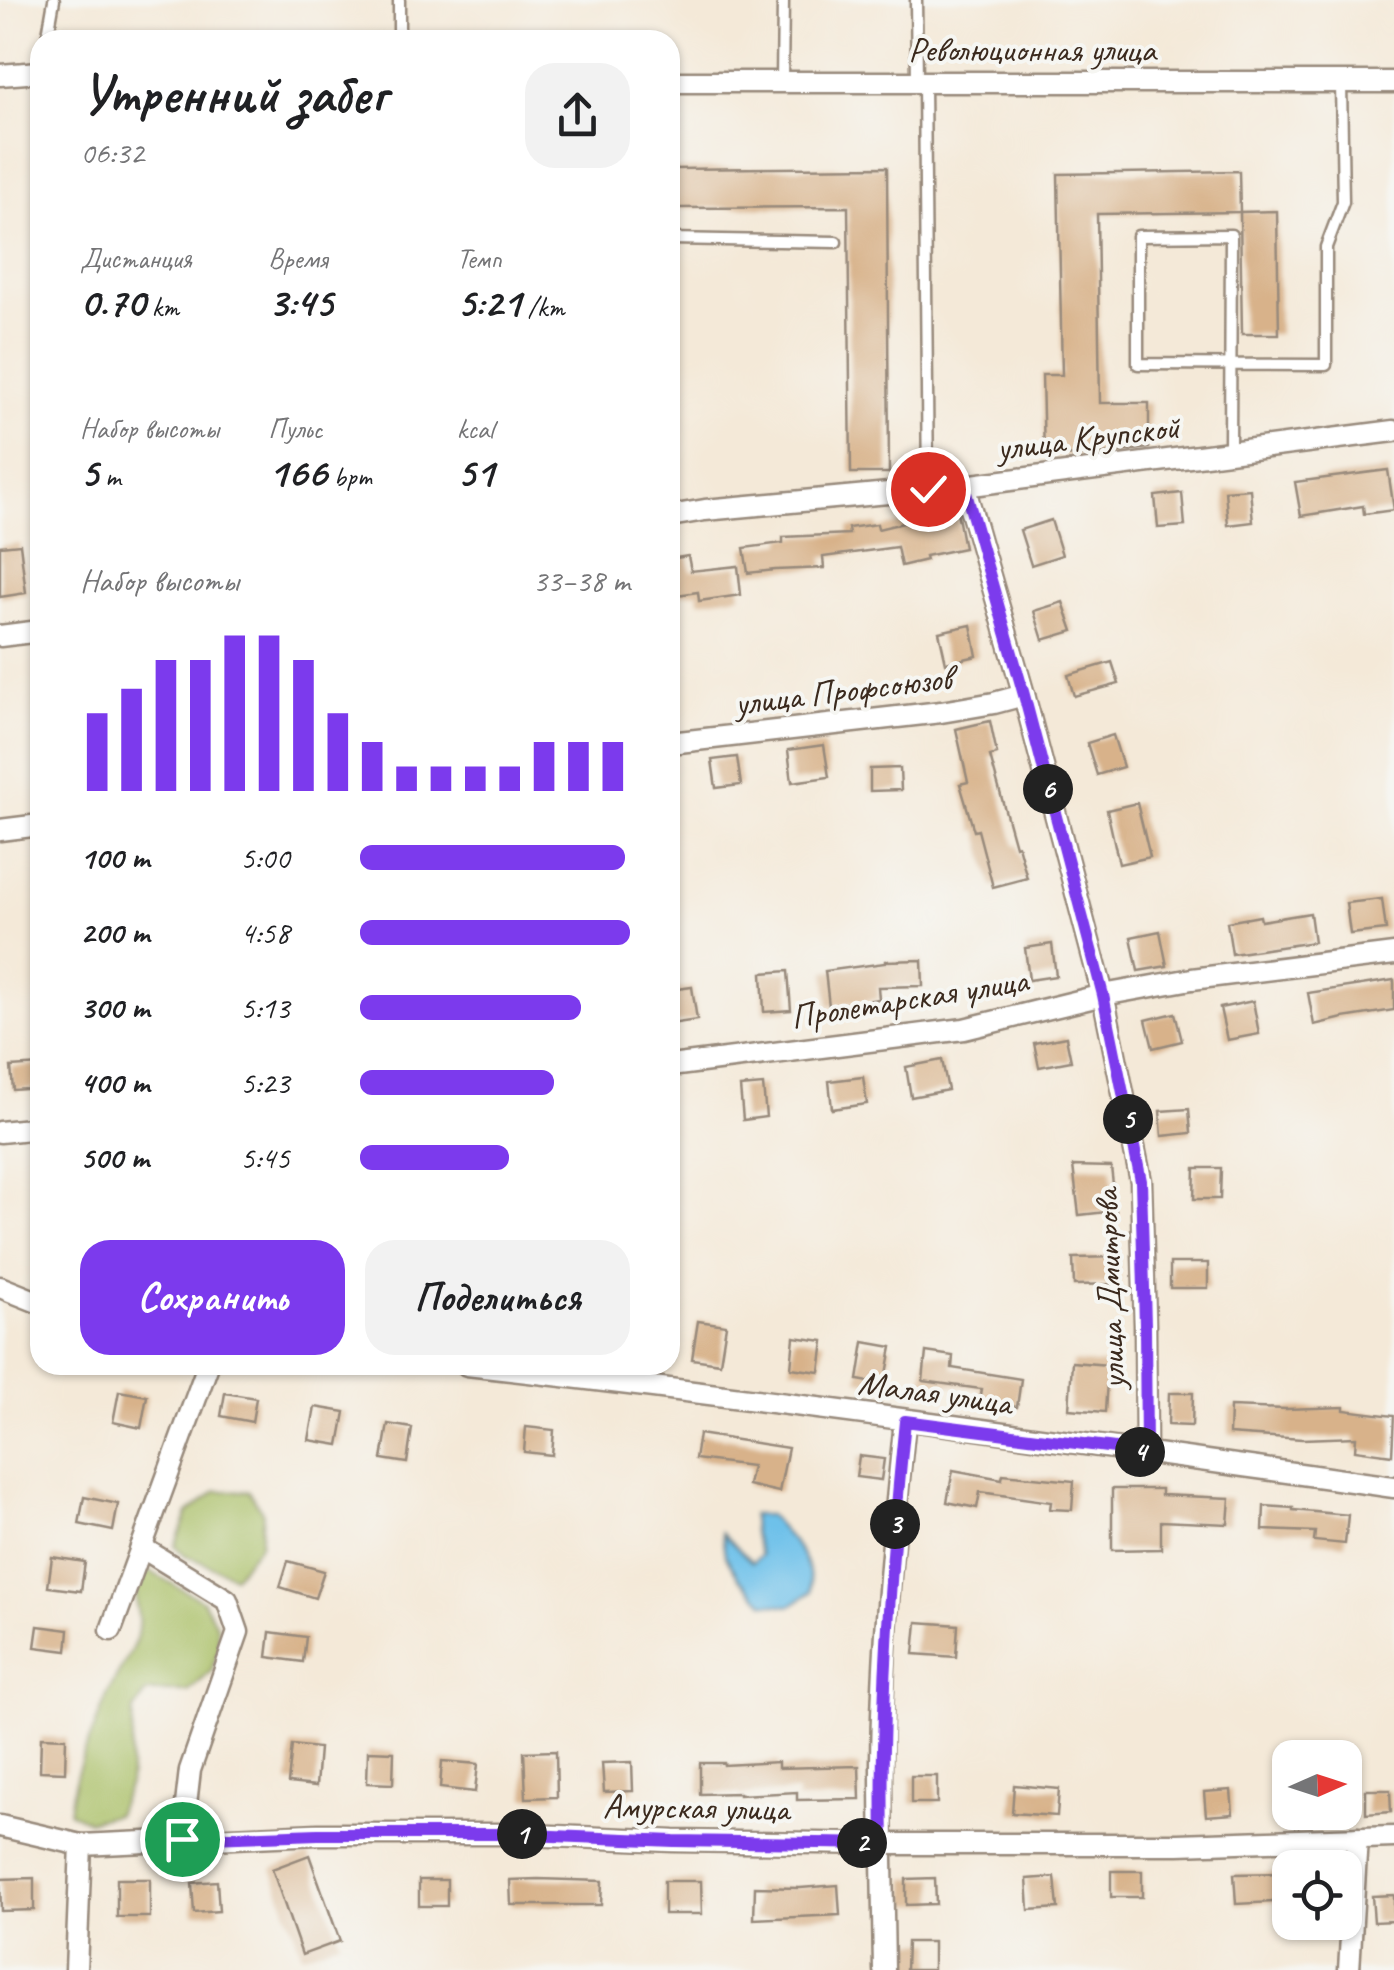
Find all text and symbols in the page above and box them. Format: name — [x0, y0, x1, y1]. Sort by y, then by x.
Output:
street label: Революционная улица — [908, 27, 1159, 72]
text: Утренний забег — [80, 59, 387, 129]
button: share — [525, 63, 630, 168]
text: 06:32 — [80, 132, 144, 173]
text: Дистанция — [80, 241, 192, 276]
text: Время — [268, 241, 327, 276]
text: Темп — [457, 241, 502, 276]
text: 0.70 — [80, 276, 145, 329]
text: 3:45 — [268, 276, 333, 329]
text: 5:21 — [457, 276, 521, 329]
text: km — [145, 289, 179, 324]
text: /km — [521, 289, 564, 324]
street label: улица Крупской — [992, 404, 1184, 471]
text: Набор высоты — [80, 411, 219, 446]
text: Пульс — [268, 411, 322, 446]
text: kcal — [457, 411, 494, 446]
text: 5 — [80, 446, 98, 499]
text: 166 — [268, 446, 327, 499]
text: 51 — [457, 446, 494, 499]
pin — [886, 447, 971, 532]
text: m — [98, 459, 121, 494]
text: bpm — [327, 459, 372, 494]
icon: check — [901, 462, 956, 517]
text: Набор высоты — [80, 560, 239, 601]
text: 33–38 m — [532, 560, 630, 601]
street label: улица Профсоюзов — [730, 654, 962, 726]
pin: 6 — [1023, 764, 1073, 814]
text: 6 — [1041, 771, 1055, 806]
text: 100 m — [80, 837, 149, 878]
text: 5:00 — [240, 837, 290, 878]
text: 200 m — [80, 912, 149, 953]
text: 4:58 — [240, 912, 290, 953]
street label: Пролетарская улица — [787, 957, 1033, 1039]
text: 300 m — [80, 987, 149, 1028]
text: 5:13 — [240, 987, 290, 1028]
text: 400 m — [80, 1062, 149, 1103]
text: 5:23 — [240, 1062, 290, 1103]
pin: 5 — [1103, 1094, 1153, 1144]
text: 5 — [1122, 1101, 1134, 1136]
text: 500 m — [80, 1137, 149, 1178]
text: 5:45 — [240, 1137, 290, 1178]
street label: улица Дмитрова — [1083, 1185, 1136, 1392]
button: Сохранить — [80, 1240, 345, 1355]
button: Поделиться — [365, 1240, 630, 1355]
street label: Малая улица — [855, 1359, 1017, 1426]
pin: 4 — [1115, 1427, 1165, 1477]
text: 4 — [1134, 1434, 1146, 1469]
pin: 3 — [870, 1499, 920, 1549]
text: 3 — [889, 1506, 901, 1541]
north arrow — [1272, 1740, 1362, 1830]
map controls — [1272, 1740, 1362, 1940]
street label: Амурская улица — [602, 1783, 792, 1832]
pin — [140, 1797, 225, 1882]
pin: 1 — [497, 1809, 547, 1859]
icon: arrive — [155, 1812, 210, 1867]
text: 1 — [516, 1816, 528, 1851]
pin: 2 — [837, 1818, 887, 1868]
text: 2 — [856, 1825, 868, 1860]
button: locate — [1272, 1850, 1362, 1940]

